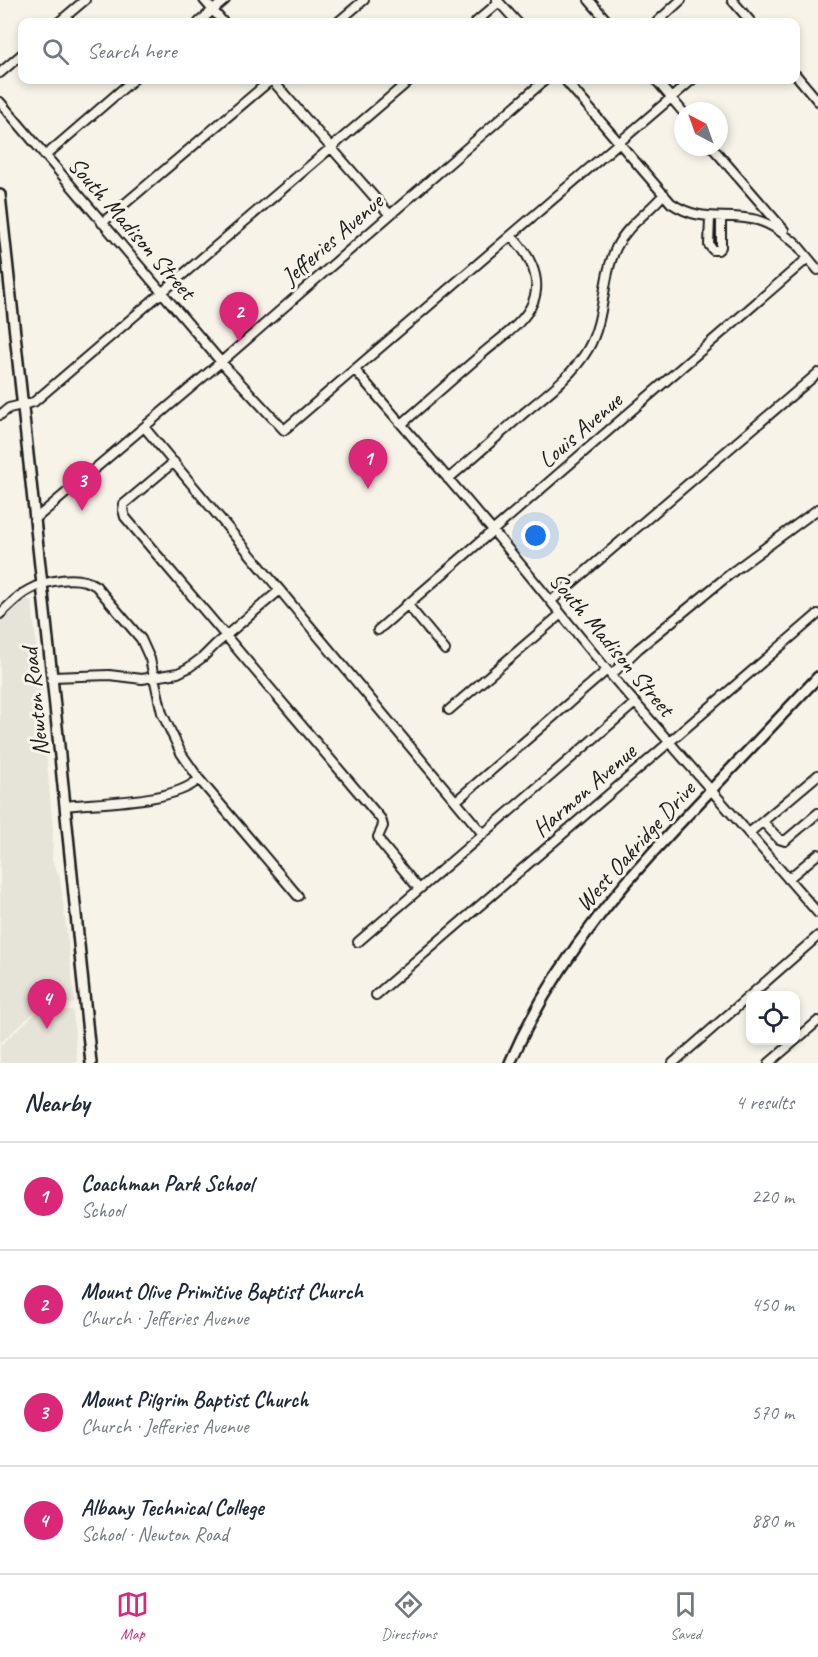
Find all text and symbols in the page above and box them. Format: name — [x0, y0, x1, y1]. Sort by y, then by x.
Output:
search box — [18, 18, 800, 84]
icon: search — [39, 35, 72, 68]
text: Search here — [87, 37, 177, 65]
north arrow — [674, 102, 728, 156]
street label: South Madison Street — [62, 150, 204, 307]
street label: Jefferies Avenue — [274, 185, 391, 292]
pin: 2 — [220, 292, 258, 342]
street label: Louis Avenue — [532, 384, 630, 475]
pin: 1 — [348, 440, 388, 489]
pin: 3 — [62, 462, 101, 511]
your location — [521, 521, 550, 550]
street label: South Madison Street — [543, 566, 683, 724]
street label: Newton Road — [14, 643, 56, 758]
street label: Harmon Avenue — [526, 735, 644, 843]
street label: West Oakridge Drive — [569, 773, 703, 917]
pin: 4 — [28, 980, 66, 1029]
map controls — [746, 991, 800, 1045]
button: locate — [746, 991, 800, 1045]
text: Nearby — [24, 1086, 89, 1119]
text: 4 results — [735, 1090, 794, 1115]
text: Coachman Park School — [81, 1170, 253, 1198]
text: 1 — [39, 1184, 48, 1209]
text: 220 m — [751, 1184, 794, 1209]
text: School — [81, 1198, 124, 1223]
text: Mount Olive Primitive Baptist Church — [81, 1278, 363, 1306]
text: 2 — [39, 1292, 48, 1317]
text: 450 m — [751, 1292, 794, 1317]
text: Church · Jefferies Avenue — [81, 1306, 249, 1331]
text: Mount Pilgrim Baptist Church — [81, 1386, 308, 1414]
text: 3 — [39, 1400, 48, 1425]
text: 570 m — [751, 1400, 794, 1425]
text: Church · Jefferies Avenue — [81, 1414, 249, 1439]
text: Albany Technical College — [81, 1494, 263, 1522]
text: 4 — [39, 1508, 48, 1533]
text: 880 m — [751, 1508, 794, 1533]
text: School · Newton Road — [81, 1522, 228, 1547]
tab: Map — [116, 1588, 149, 1644]
tab: Directions — [381, 1588, 437, 1644]
tab: Saved — [669, 1588, 702, 1644]

